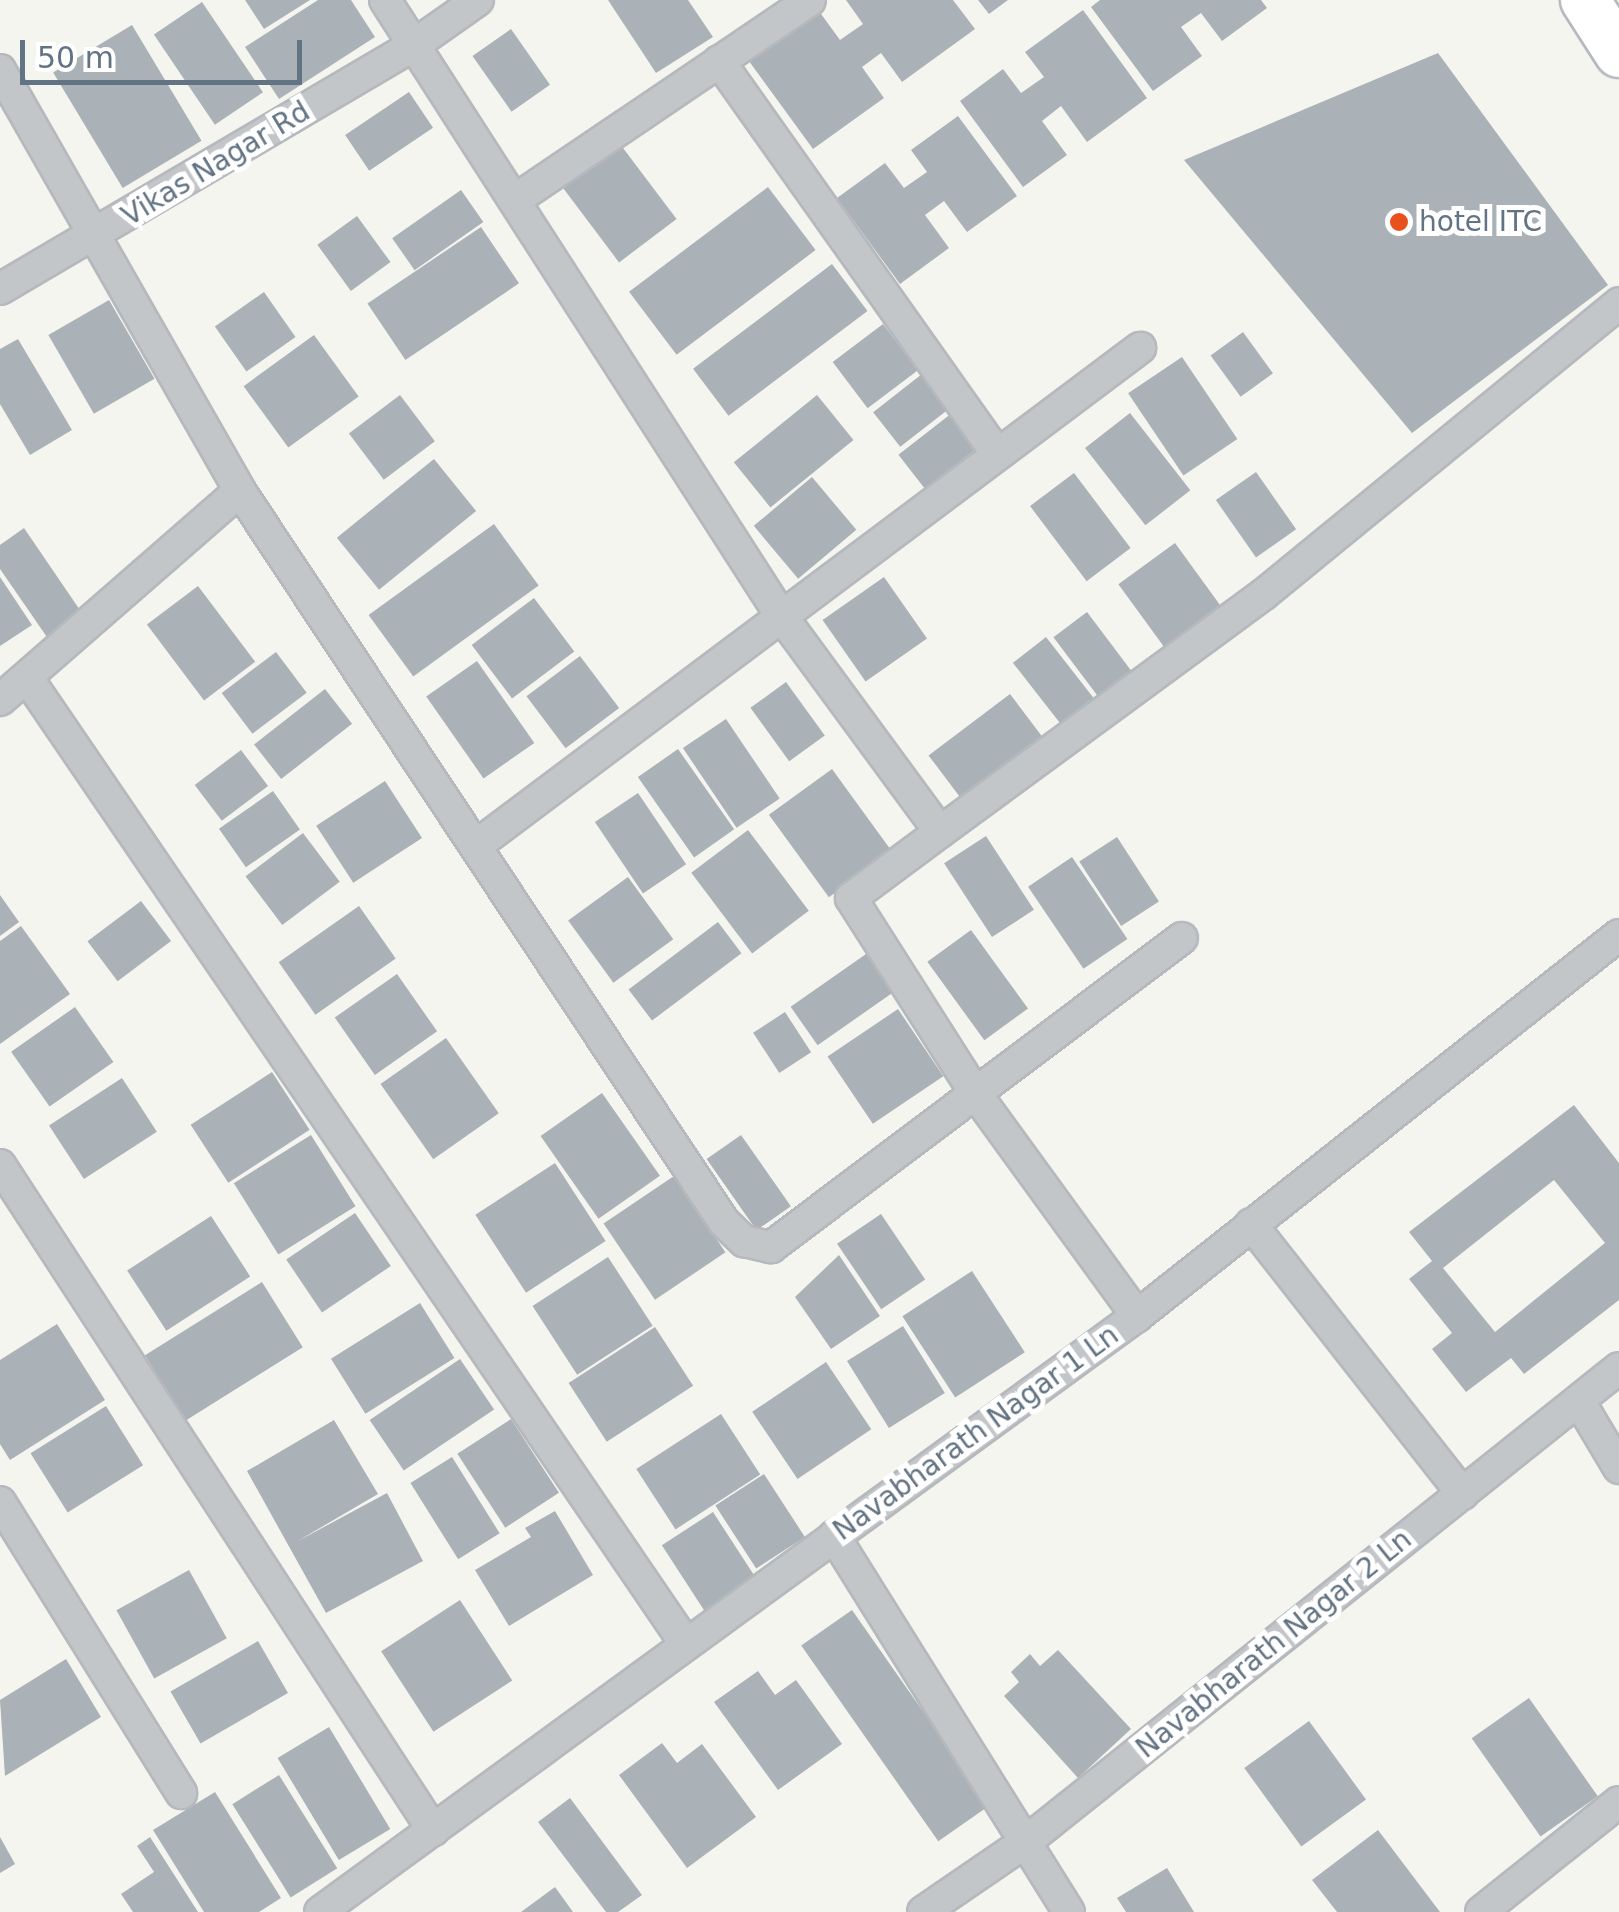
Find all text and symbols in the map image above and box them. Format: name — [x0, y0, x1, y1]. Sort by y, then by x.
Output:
scale bar — [25, 20, 308, 82]
text: 50 m — [37, 40, 114, 75]
street label: Vikas Nagar Rd — [116, 95, 316, 233]
place label: hotel ITC — [1419, 205, 1542, 239]
marker: hotel ITC — [1388, 211, 1410, 233]
street label: Navabharath Nagar 1 Ln — [827, 1318, 1125, 1548]
street label: Navabharath Nagar 2 Ln — [1130, 1523, 1418, 1765]

